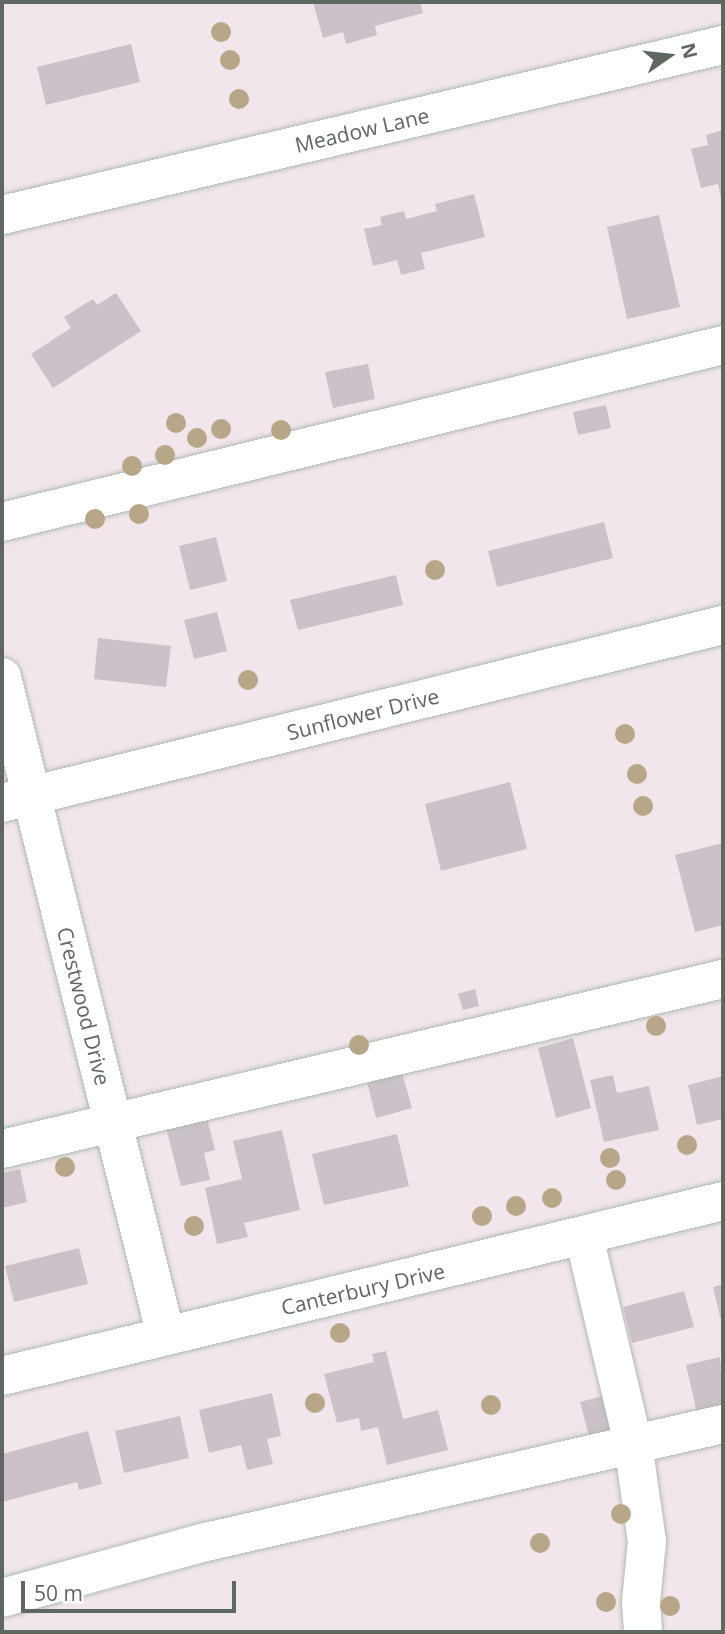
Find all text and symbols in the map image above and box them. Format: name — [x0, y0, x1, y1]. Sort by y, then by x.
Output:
north arrow — [634, 21, 704, 91]
text: N — [675, 40, 704, 62]
street label: Meadow Lane — [292, 102, 432, 158]
street label: Sunflower Drive — [284, 683, 442, 745]
street label: Crestwood Drive — [52, 924, 116, 1088]
street label: Canterbury Drive — [279, 1258, 447, 1320]
scale bar — [24, 1568, 240, 1612]
text: 50 m — [34, 1579, 83, 1607]

